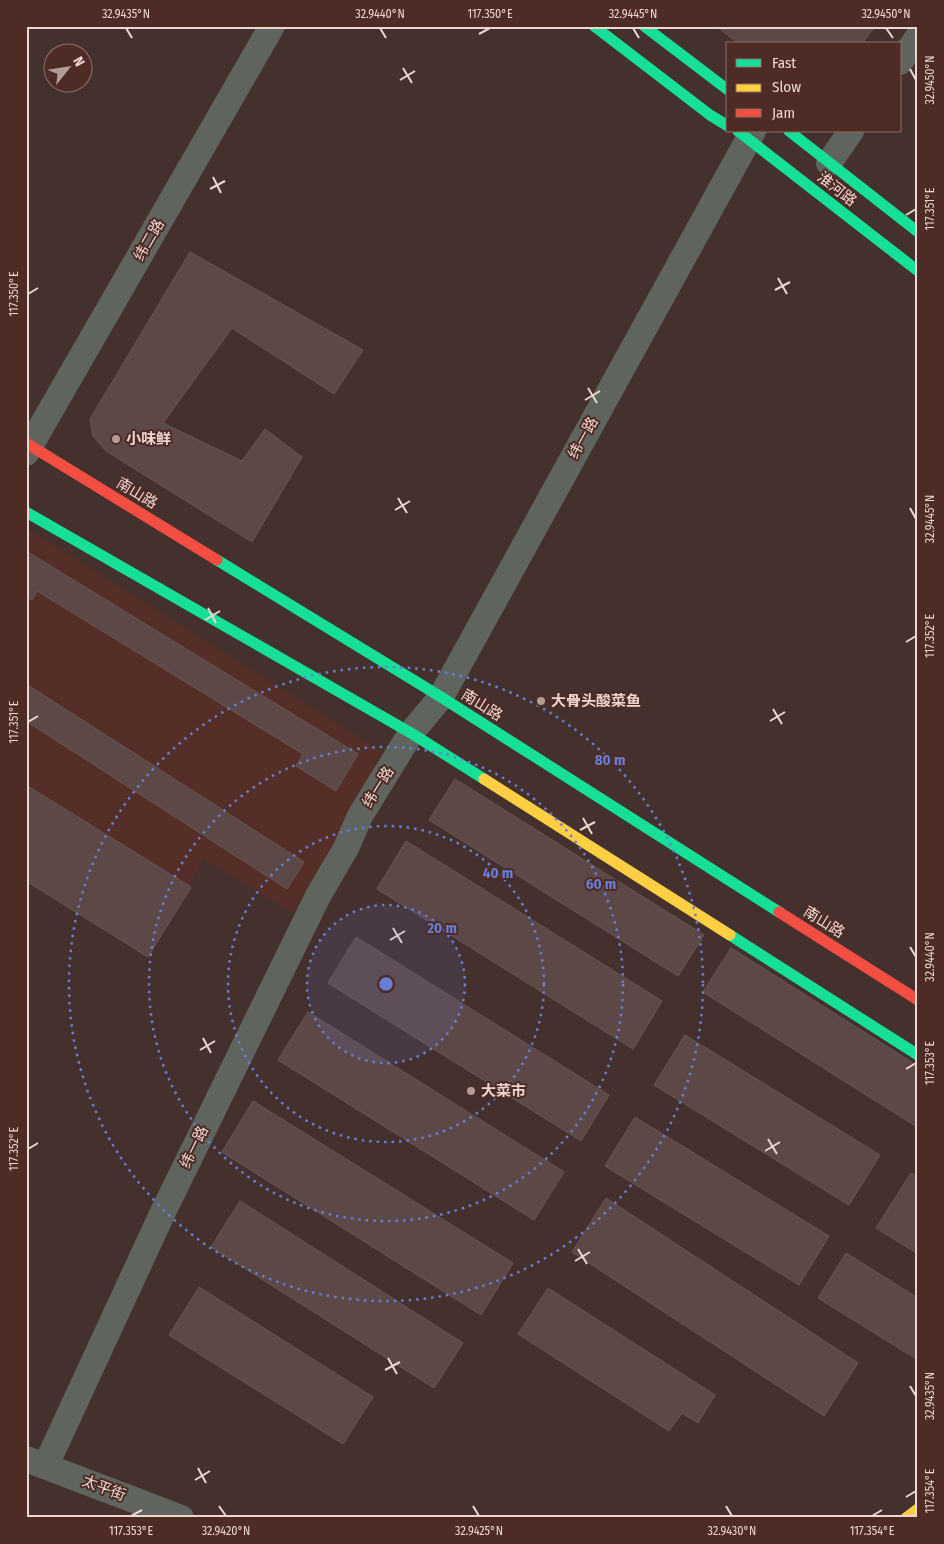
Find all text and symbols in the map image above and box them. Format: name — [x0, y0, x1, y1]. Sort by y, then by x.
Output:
text: 32.9435°N — [102, 7, 150, 21]
text: 32.9440°N — [355, 7, 405, 21]
text: 117.350°E — [467, 7, 513, 21]
text: 32.9445°N — [609, 7, 657, 21]
text: 32.9450°N — [862, 7, 910, 21]
north arrow — [42, 42, 92, 92]
legend — [726, 42, 902, 132]
text: N — [69, 54, 88, 70]
text: Fast — [772, 54, 796, 72]
text: 32.9450°N — [923, 56, 937, 104]
text: Slow — [772, 78, 801, 96]
text: Jam — [772, 104, 795, 122]
street label: 淮河路 — [814, 168, 860, 210]
text: 117.351°E — [923, 187, 937, 230]
street label: 纬二路 — [130, 216, 168, 264]
text: 117.350°E — [7, 271, 21, 317]
street label: 纬一路 — [564, 414, 602, 462]
place label: 小味鲜 — [126, 430, 171, 448]
marker: 小味鲜 — [110, 433, 122, 445]
street label: 南山路 — [113, 474, 161, 512]
text: 32.9445°N — [923, 495, 937, 543]
text: 117.352°E — [923, 614, 937, 658]
street label: 南山路 — [458, 685, 506, 725]
place label: 大骨头酸菜鱼 — [551, 692, 641, 710]
marker: 大骨头酸菜鱼 — [535, 695, 547, 707]
text: 117.351°E — [7, 700, 21, 743]
text: 80 m — [595, 751, 625, 769]
street label: 纬一路 — [358, 763, 398, 811]
text: 40 m — [483, 864, 513, 882]
text: 60 m — [586, 875, 616, 893]
street label: 南山路 — [800, 902, 848, 942]
text: 20 m — [426, 919, 457, 937]
text: 32.9440°N — [923, 932, 937, 982]
centre of rings — [377, 975, 395, 993]
text: 117.353°E — [923, 1041, 937, 1085]
place label: 大菜市 — [481, 1082, 526, 1100]
marker: 大菜市 — [465, 1085, 477, 1097]
street label: 纬一路 — [176, 1123, 212, 1171]
text: 117.352°E — [7, 1127, 21, 1171]
text: 32.9435°N — [923, 1372, 937, 1420]
text: 117.354°E — [923, 1468, 937, 1513]
street label: 太平街 — [80, 1472, 128, 1504]
text: 117.353°E — [109, 1524, 153, 1538]
text: 32.9420°N — [202, 1524, 250, 1538]
text: 32.9425°N — [455, 1524, 503, 1538]
text: 32.9430°N — [708, 1524, 756, 1538]
text: 117.354°E — [850, 1524, 895, 1538]

